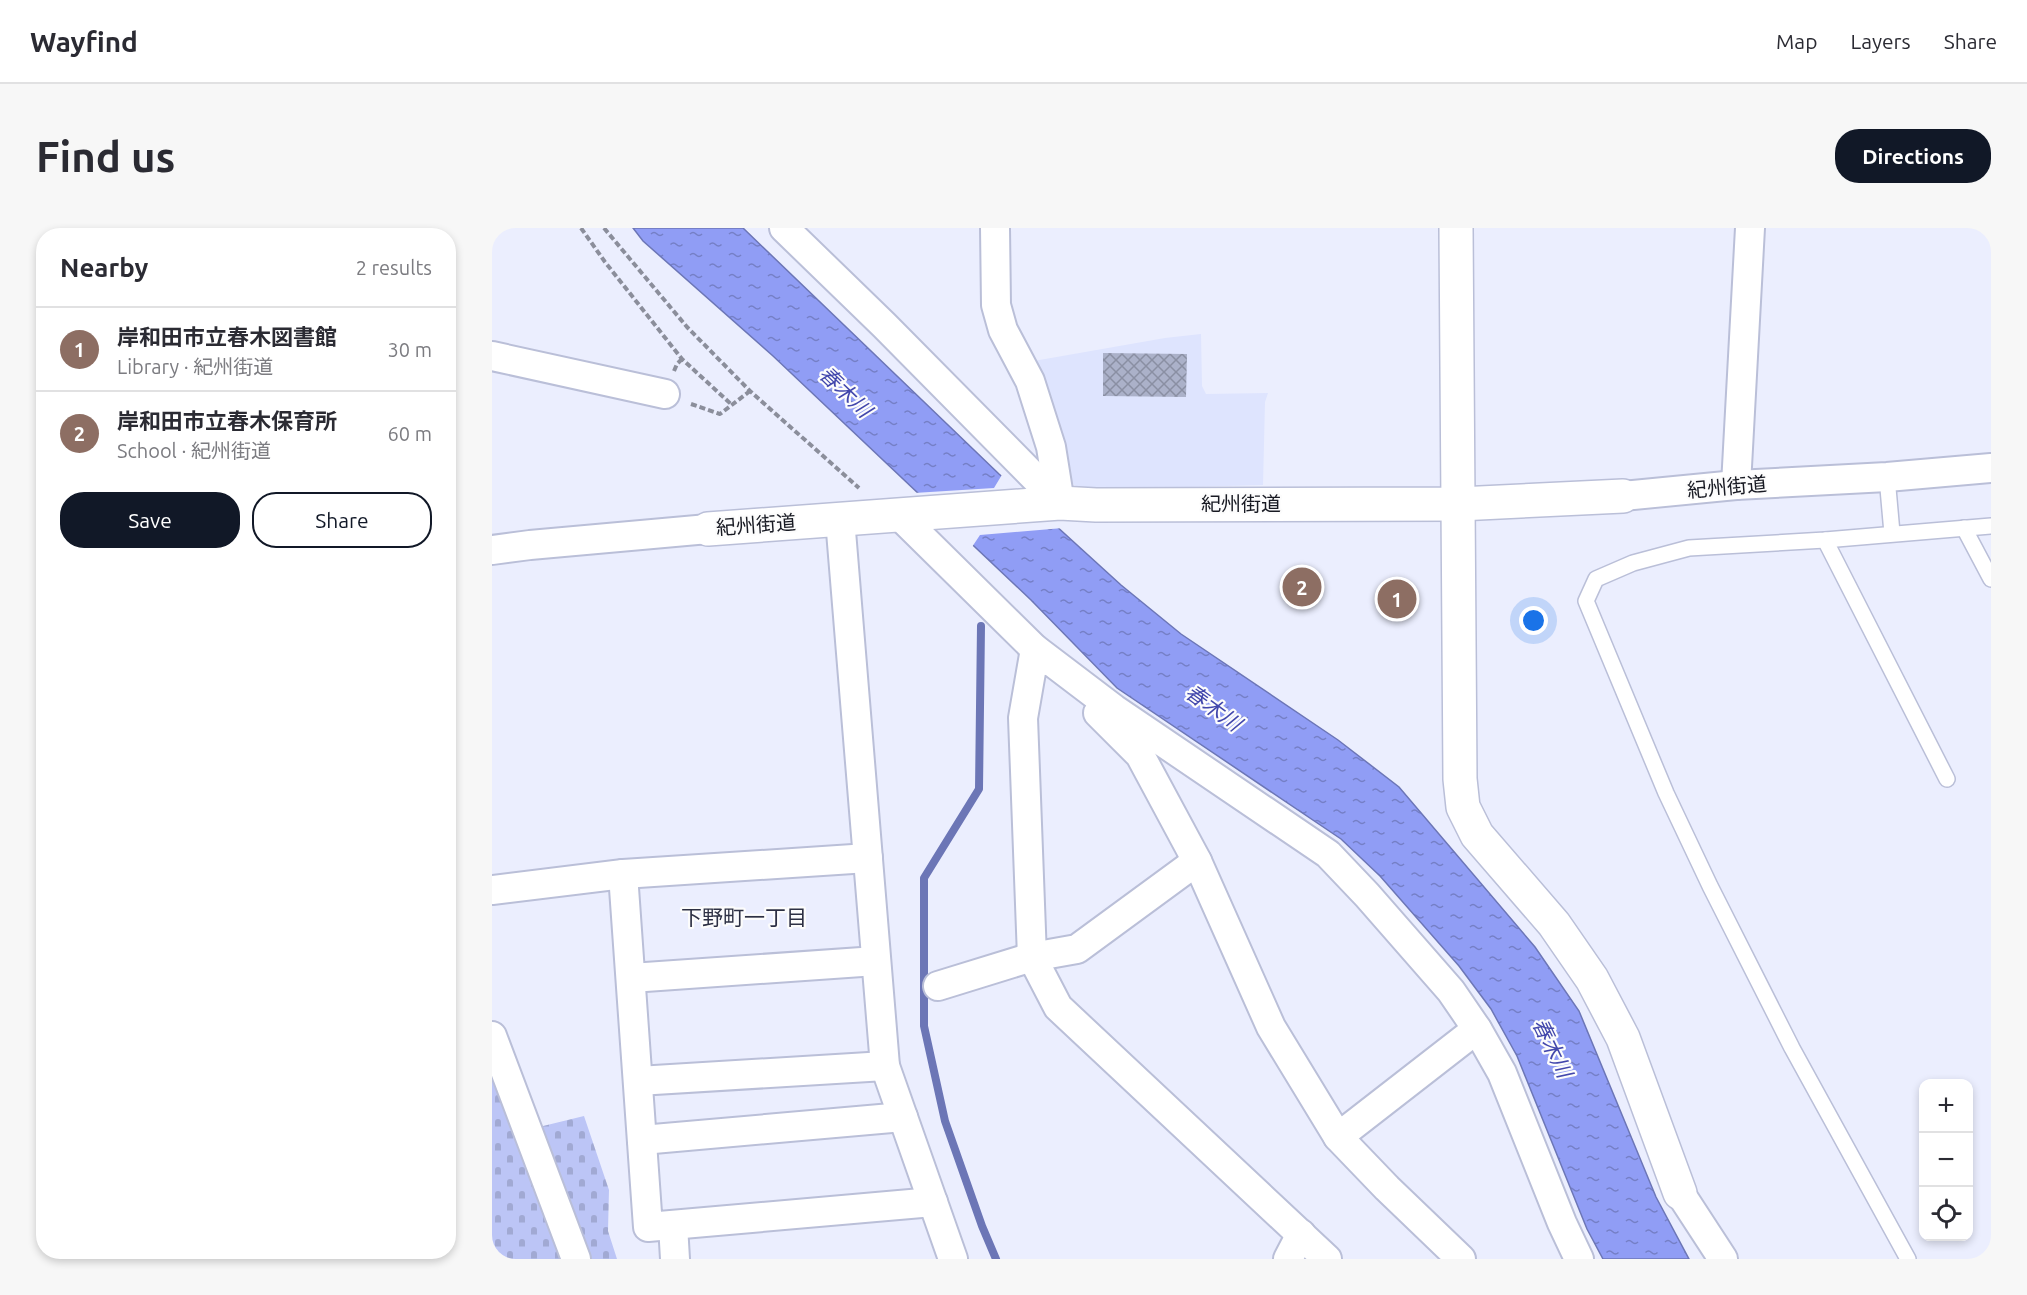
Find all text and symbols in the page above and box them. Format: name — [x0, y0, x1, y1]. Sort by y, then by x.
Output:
text: Wayfind — [30, 26, 138, 57]
text: Map — [1776, 29, 1817, 53]
text: Layers — [1850, 29, 1911, 53]
text: Share — [1944, 29, 1997, 53]
button: Directions — [1835, 129, 1991, 183]
text: Find us — [36, 133, 175, 180]
text: Nearby — [60, 253, 148, 282]
text: 2 results — [356, 256, 432, 279]
text: 岸和田市立春木図書館 — [117, 324, 337, 349]
text: 1 — [74, 338, 85, 361]
text: 30 m — [388, 338, 432, 361]
text: Library · 紀州街道 — [117, 355, 273, 378]
water label: 春木川 — [815, 361, 878, 423]
text: 岸和田市立春木保育所 — [117, 408, 337, 433]
text: 2 — [74, 422, 85, 445]
text: 60 m — [388, 422, 432, 445]
text: School · 紀州街道 — [117, 439, 271, 462]
street label: 紀州街道 — [1686, 472, 1768, 501]
button: Save — [60, 492, 240, 548]
button: Share — [252, 492, 432, 548]
street label: 紀州街道 — [1201, 492, 1281, 515]
street label: 紀州街道 — [715, 510, 797, 539]
pin: 2 — [1282, 564, 1322, 610]
pin: 1 — [1378, 576, 1416, 622]
your location — [1519, 606, 1548, 635]
water label: 春木川 — [1181, 679, 1248, 737]
district label: 下野町一丁目 — [681, 905, 807, 929]
water label: 春木川 — [1528, 1014, 1578, 1083]
map controls — [1919, 1079, 1973, 1241]
button: + — [1919, 1079, 1973, 1133]
button: − — [1919, 1133, 1973, 1187]
button: locate — [1919, 1187, 1973, 1241]

